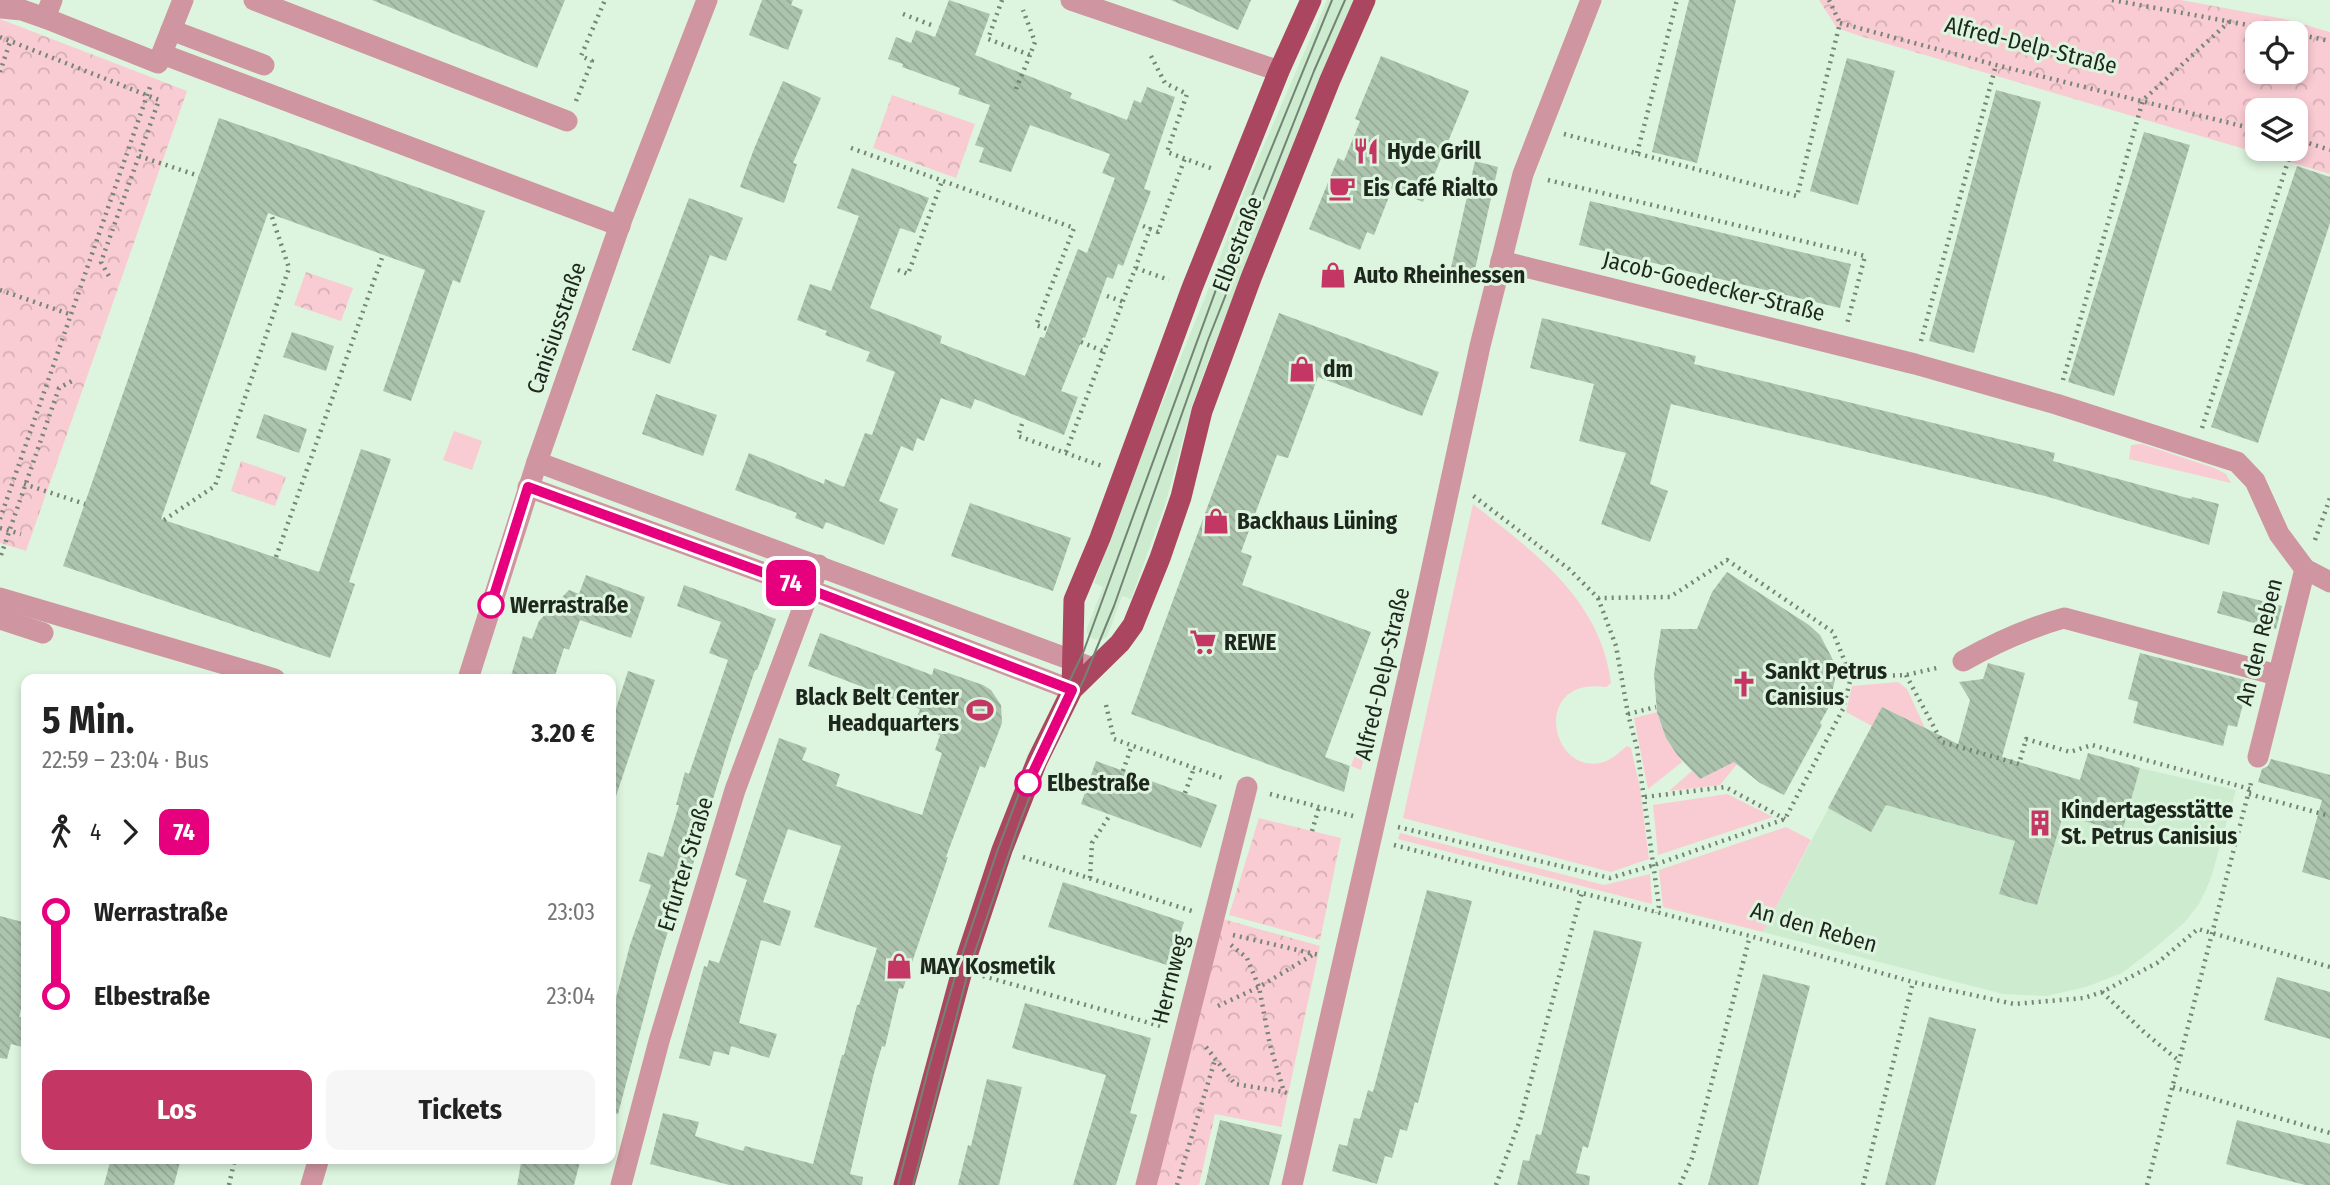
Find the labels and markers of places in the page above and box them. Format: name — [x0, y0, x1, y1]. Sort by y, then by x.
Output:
restaurant icon: Hyde Grill — [1351, 136, 1381, 166]
place label: Hyde Grill — [1387, 137, 1482, 165]
cafe icon: Eis Café Rialto — [1327, 173, 1357, 203]
place label: Eis Café Rialto — [1363, 174, 1498, 202]
shop icon: Auto Rheinhessen — [1318, 260, 1348, 290]
place label: Auto Rheinhessen — [1353, 261, 1525, 289]
shop icon: dm — [1287, 354, 1317, 384]
place label: dm — [1323, 355, 1353, 383]
shop icon: Backhaus Lüning — [1201, 506, 1231, 536]
place label: Backhaus Lüning — [1237, 507, 1398, 535]
place label: Werrastraße — [510, 591, 629, 619]
marker: Werrastraße — [478, 592, 504, 618]
supermarket icon: REWE — [1188, 627, 1218, 657]
place label: REWE — [1224, 628, 1277, 656]
place label: Sankt Petrus Canisius — [1765, 657, 1887, 711]
church icon: Sankt Petrus Canisius — [1729, 669, 1759, 699]
place label: Black Belt Center Headquarters — [795, 683, 960, 737]
sports icon: Black Belt Center Headquarters — [965, 695, 995, 725]
place label: Elbestraße — [1047, 769, 1150, 797]
marker: Elbestraße — [1015, 770, 1041, 796]
place label: Kindertagesstätte St. Petrus Canisius — [2061, 796, 2237, 850]
building icon: Kindertagesstätte St. Petrus Canisius — [2025, 808, 2055, 838]
shop icon: MAY Kosmetik — [884, 951, 914, 981]
place label: MAY Kosmetik — [920, 952, 1056, 980]

